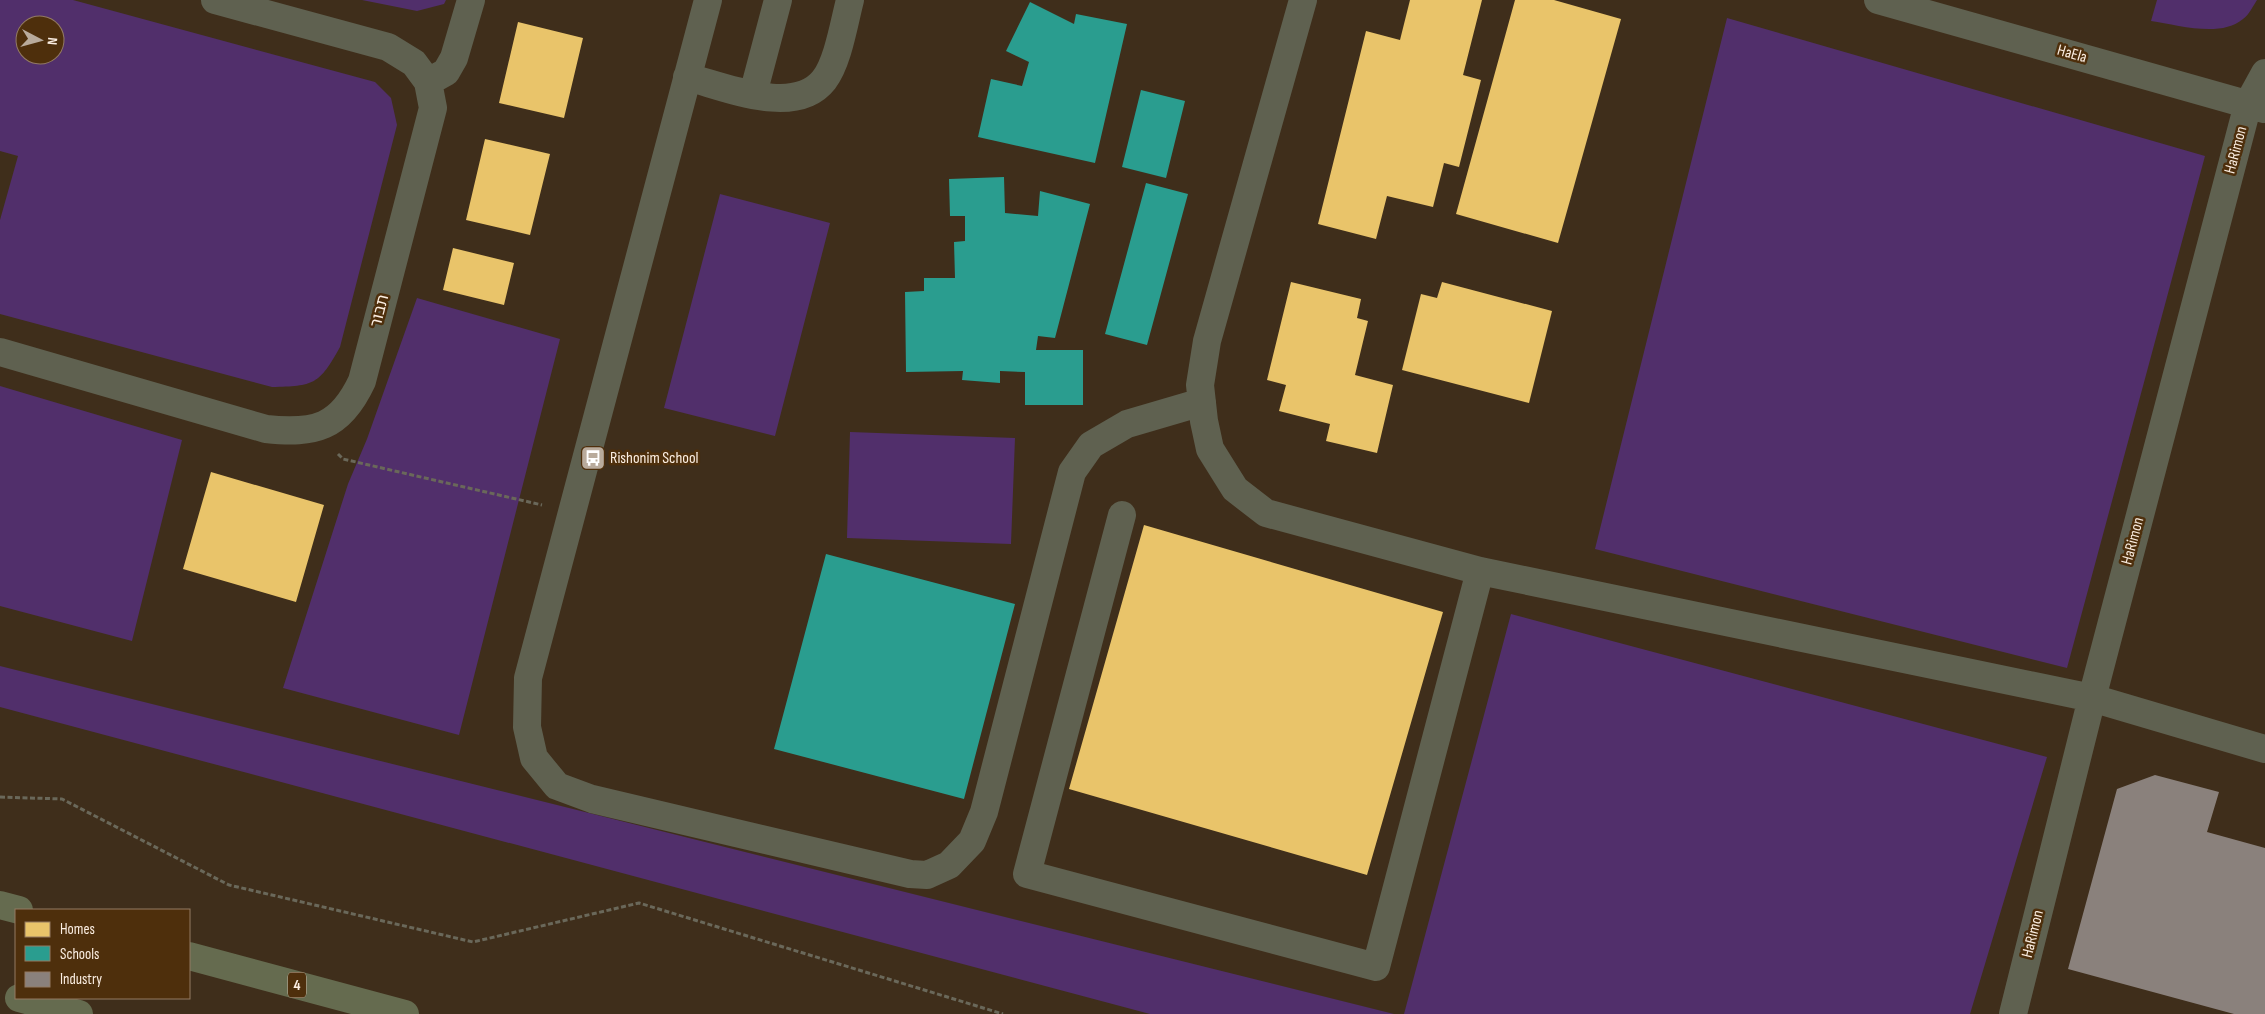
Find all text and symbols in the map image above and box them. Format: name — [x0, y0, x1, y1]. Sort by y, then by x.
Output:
north arrow — [15, 15, 65, 65]
text: N — [44, 37, 61, 46]
street label: HaEla — [2055, 41, 2089, 67]
street label: HaRimon — [2221, 124, 2251, 176]
street label: תבור — [367, 293, 393, 329]
bus stop icon: Rishonim School — [580, 445, 606, 471]
place label: Rishonim School — [610, 449, 699, 468]
street label: HaRimon — [2118, 515, 2148, 567]
street label: HaRimon — [2018, 908, 2048, 960]
legend — [15, 909, 190, 999]
text: Homes — [60, 920, 95, 939]
text: Schools — [60, 945, 99, 964]
text: Industry — [60, 970, 102, 989]
road number: 4 — [288, 972, 306, 998]

